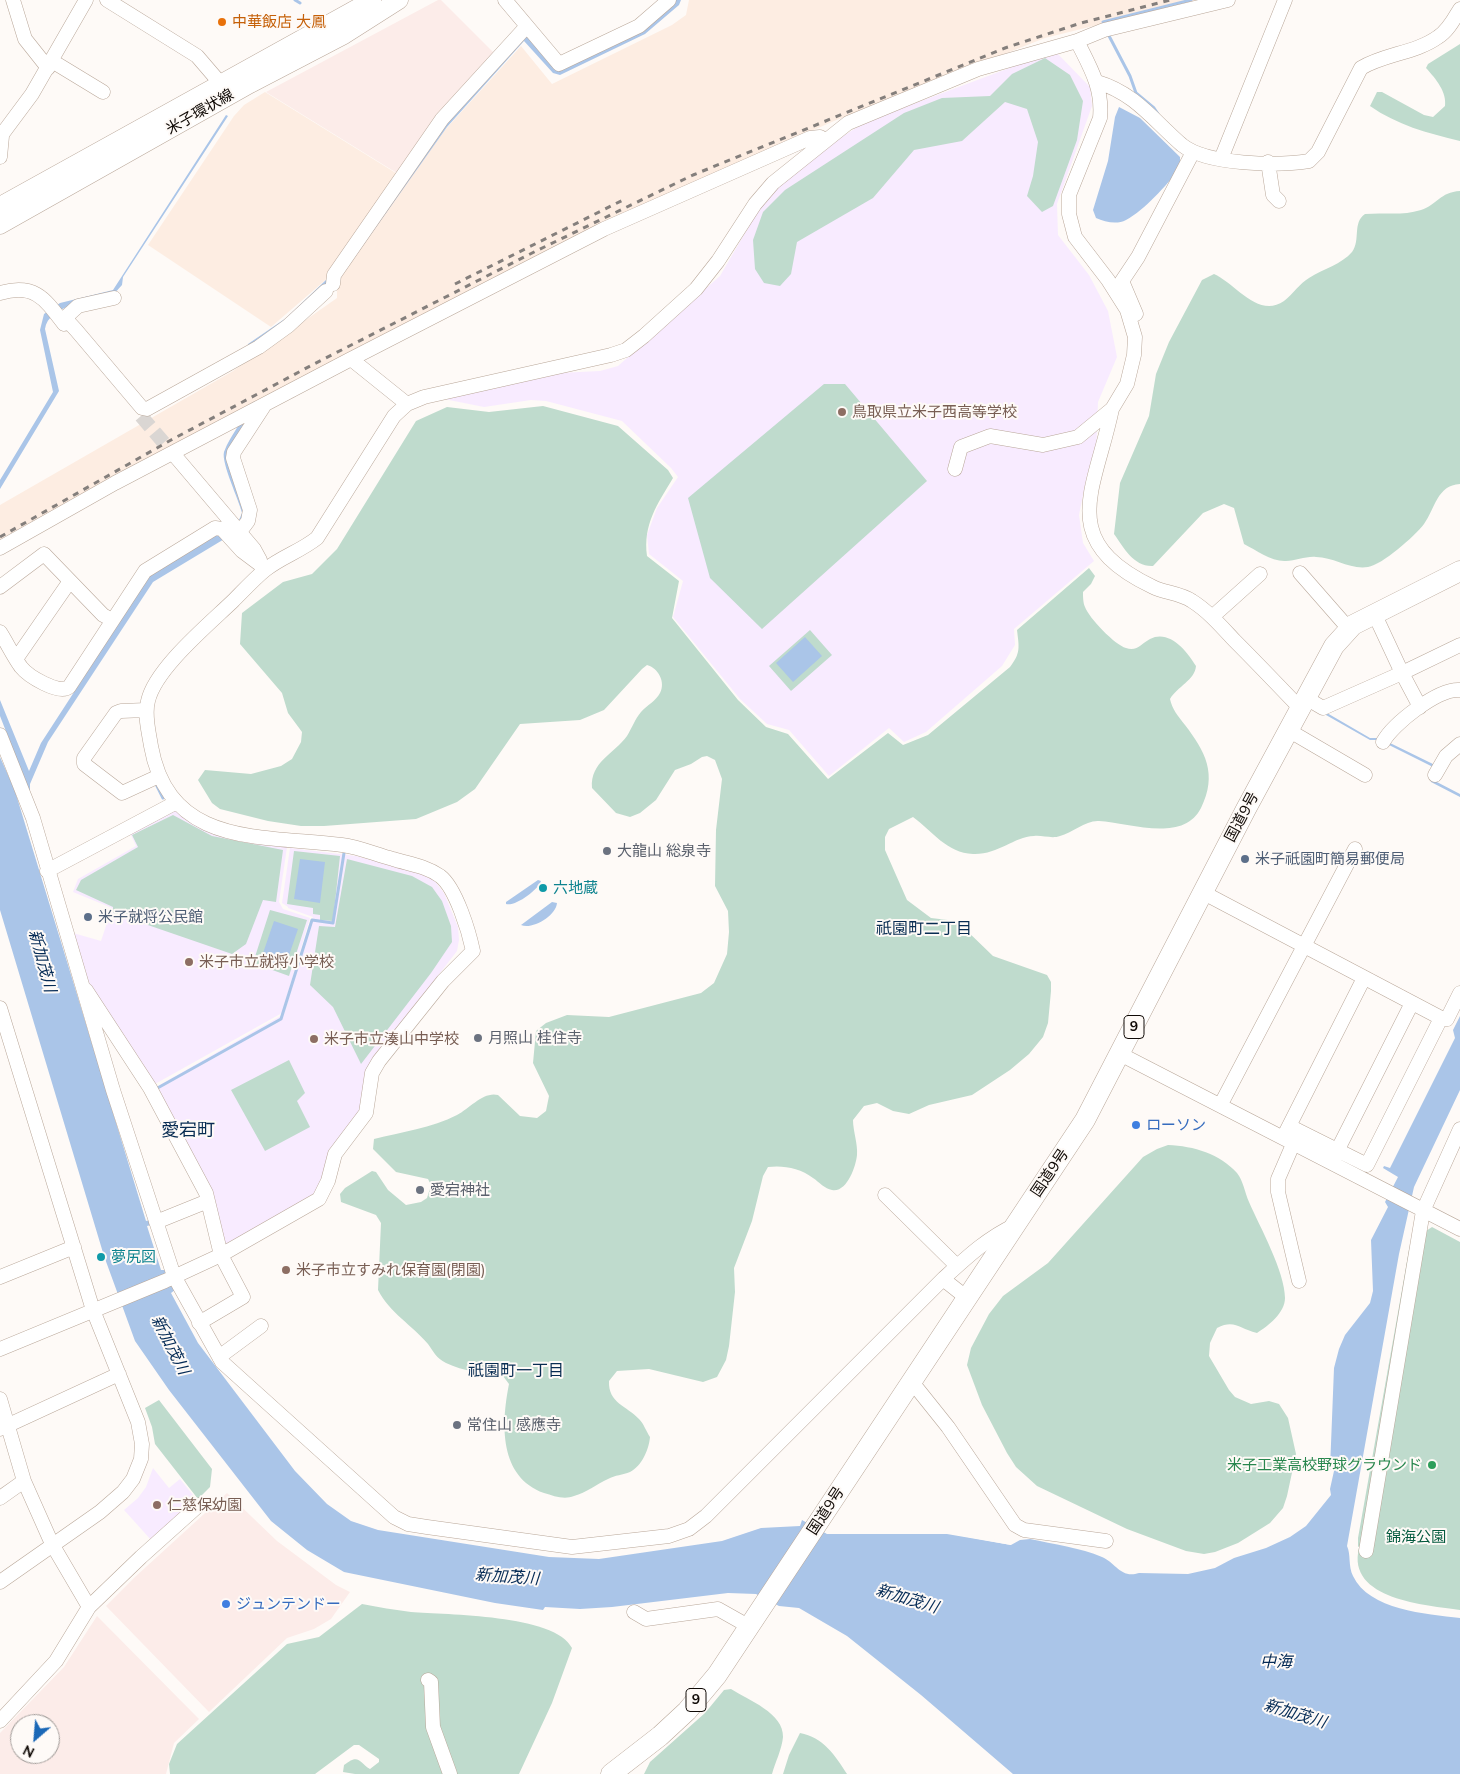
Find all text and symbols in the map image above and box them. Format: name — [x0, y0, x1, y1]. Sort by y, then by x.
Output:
place label: 中華飯店 大鳳 — [232, 13, 326, 31]
marker: 中華飯店 大鳳 — [216, 16, 228, 28]
street label: 米子環状線 — [163, 85, 237, 139]
place label: 鳥取県立米子西高等学校 — [852, 403, 1017, 421]
marker: 鳥取県立米子西高等学校 — [836, 406, 848, 418]
street label: 国道9号 — [1221, 789, 1263, 845]
place label: 大龍山 総泉寺 — [617, 842, 711, 860]
marker: 大龍山 総泉寺 — [601, 845, 613, 857]
place label: 米子祇園町簡易郵便局 — [1255, 850, 1405, 868]
marker: 米子祇園町簡易郵便局 — [1239, 853, 1251, 865]
place label: 六地蔵 — [553, 879, 598, 897]
marker: 六地蔵 — [537, 882, 549, 894]
place label: 米子就将公民館 — [98, 908, 203, 926]
marker: 米子就将公民館 — [82, 911, 94, 923]
district label: 祇園町二丁目 — [876, 919, 972, 939]
water label: 新加茂川 — [24, 928, 60, 994]
place label: 米子市立就将小学校 — [199, 953, 334, 971]
marker: 米子市立就将小学校 — [183, 956, 195, 968]
road number: 9 — [1124, 1016, 1144, 1038]
place label: 月照山 桂住寺 — [488, 1029, 582, 1047]
place label: 米子市立湊山中学校 — [324, 1030, 459, 1048]
marker: 月照山 桂住寺 — [472, 1032, 484, 1044]
marker: 米子市立湊山中学校 — [308, 1033, 320, 1045]
place label: ローソン — [1146, 1116, 1206, 1134]
marker: ローソン — [1130, 1119, 1142, 1131]
district label: 愛宕町 — [161, 1120, 215, 1142]
street label: 国道9号 — [1027, 1146, 1073, 1200]
place label: 愛宕神社 — [430, 1181, 490, 1199]
marker: 愛宕神社 — [414, 1184, 426, 1196]
place label: 夢尻図 — [111, 1248, 156, 1266]
marker: 夢尻図 — [95, 1251, 107, 1263]
place label: 米子市立すみれ保育園(閉園) — [296, 1261, 486, 1279]
marker: 米子市立すみれ保育園(閉園) — [280, 1264, 292, 1276]
water label: 新加茂川 — [147, 1312, 193, 1378]
district label: 祇園町一丁目 — [468, 1361, 564, 1381]
place label: 常住山 感應寺 — [467, 1416, 561, 1434]
marker: 常住山 感應寺 — [451, 1419, 463, 1431]
place label: 米子工業高校野球グラウンド — [1227, 1456, 1422, 1474]
marker: 米子工業高校野球グラウンド — [1426, 1459, 1438, 1471]
street label: 国道9号 — [804, 1483, 848, 1539]
place label: 仁慈保幼園 — [167, 1496, 242, 1514]
marker: 仁慈保幼園 — [151, 1499, 163, 1511]
park label: 錦海公園 — [1386, 1528, 1446, 1546]
water label: 新加茂川 — [474, 1565, 540, 1589]
water label: 新加茂川 — [874, 1580, 940, 1618]
place label: ジュンテンドー — [236, 1595, 341, 1613]
marker: ジュンテンドー — [220, 1598, 232, 1610]
water label: 中海 — [1260, 1652, 1292, 1672]
road number: 9 — [686, 1688, 706, 1712]
water label: 新加茂川 — [1262, 1695, 1328, 1733]
north arrow — [10, 1714, 60, 1764]
text: N — [20, 1741, 37, 1762]

